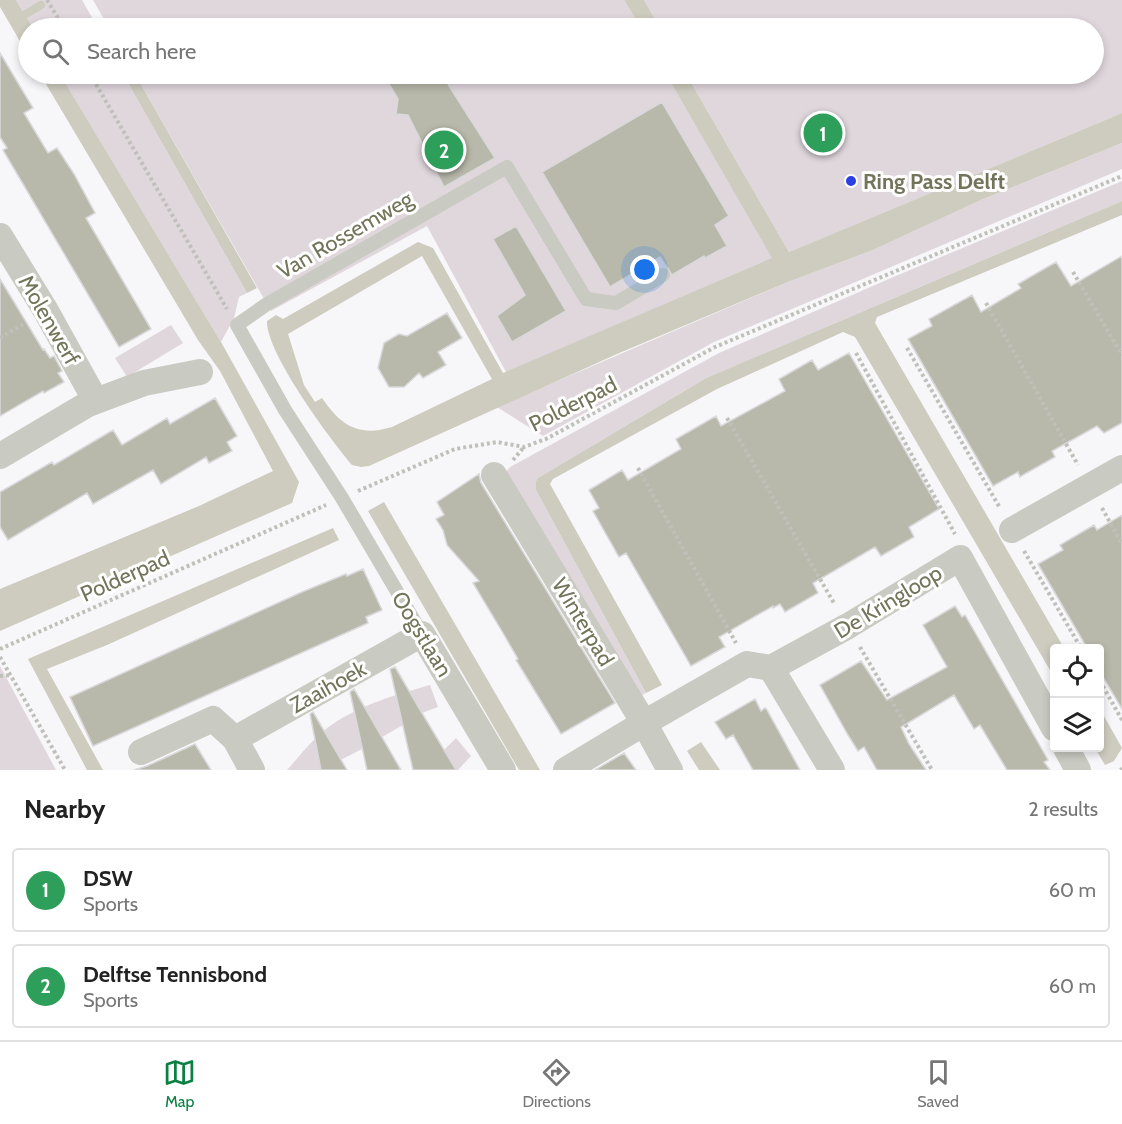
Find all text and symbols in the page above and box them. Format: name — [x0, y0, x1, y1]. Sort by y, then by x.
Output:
search box — [18, 18, 1104, 84]
icon: search — [39, 35, 72, 68]
text: Search here — [87, 38, 196, 65]
pin: 1 — [804, 110, 842, 156]
pin: 2 — [424, 128, 464, 172]
place label: Ring Pass Delft — [863, 168, 1006, 195]
marker: Ring Pass Delft — [844, 174, 858, 188]
street label: Van Rossemweg — [272, 185, 418, 285]
your location — [630, 255, 659, 284]
street label: Molenwerf — [12, 270, 86, 370]
street label: Polderpad — [525, 370, 621, 438]
street label: Polderpad — [76, 544, 174, 608]
street label: De Kringloop — [829, 559, 947, 645]
street label: Winterpad — [546, 573, 620, 671]
street label: Oogstlaan — [386, 586, 458, 682]
map controls — [1050, 644, 1104, 752]
button: locate — [1050, 644, 1104, 698]
street label: Zaaihoek — [285, 655, 371, 719]
button: layers — [1050, 698, 1104, 752]
text: Nearby — [24, 793, 105, 825]
text: 2 results — [1028, 797, 1098, 821]
text: DSW — [83, 865, 133, 892]
text: 1 — [42, 878, 49, 902]
text: 60 m — [1049, 878, 1096, 902]
text: Sports — [83, 892, 138, 916]
text: Delftse Tennisbond — [83, 961, 267, 988]
text: 2 — [40, 974, 51, 998]
text: 60 m — [1049, 974, 1096, 998]
text: Sports — [83, 988, 138, 1012]
tab: Map — [163, 1056, 196, 1111]
tab: Directions — [523, 1056, 591, 1111]
tab: Saved — [917, 1056, 959, 1111]

